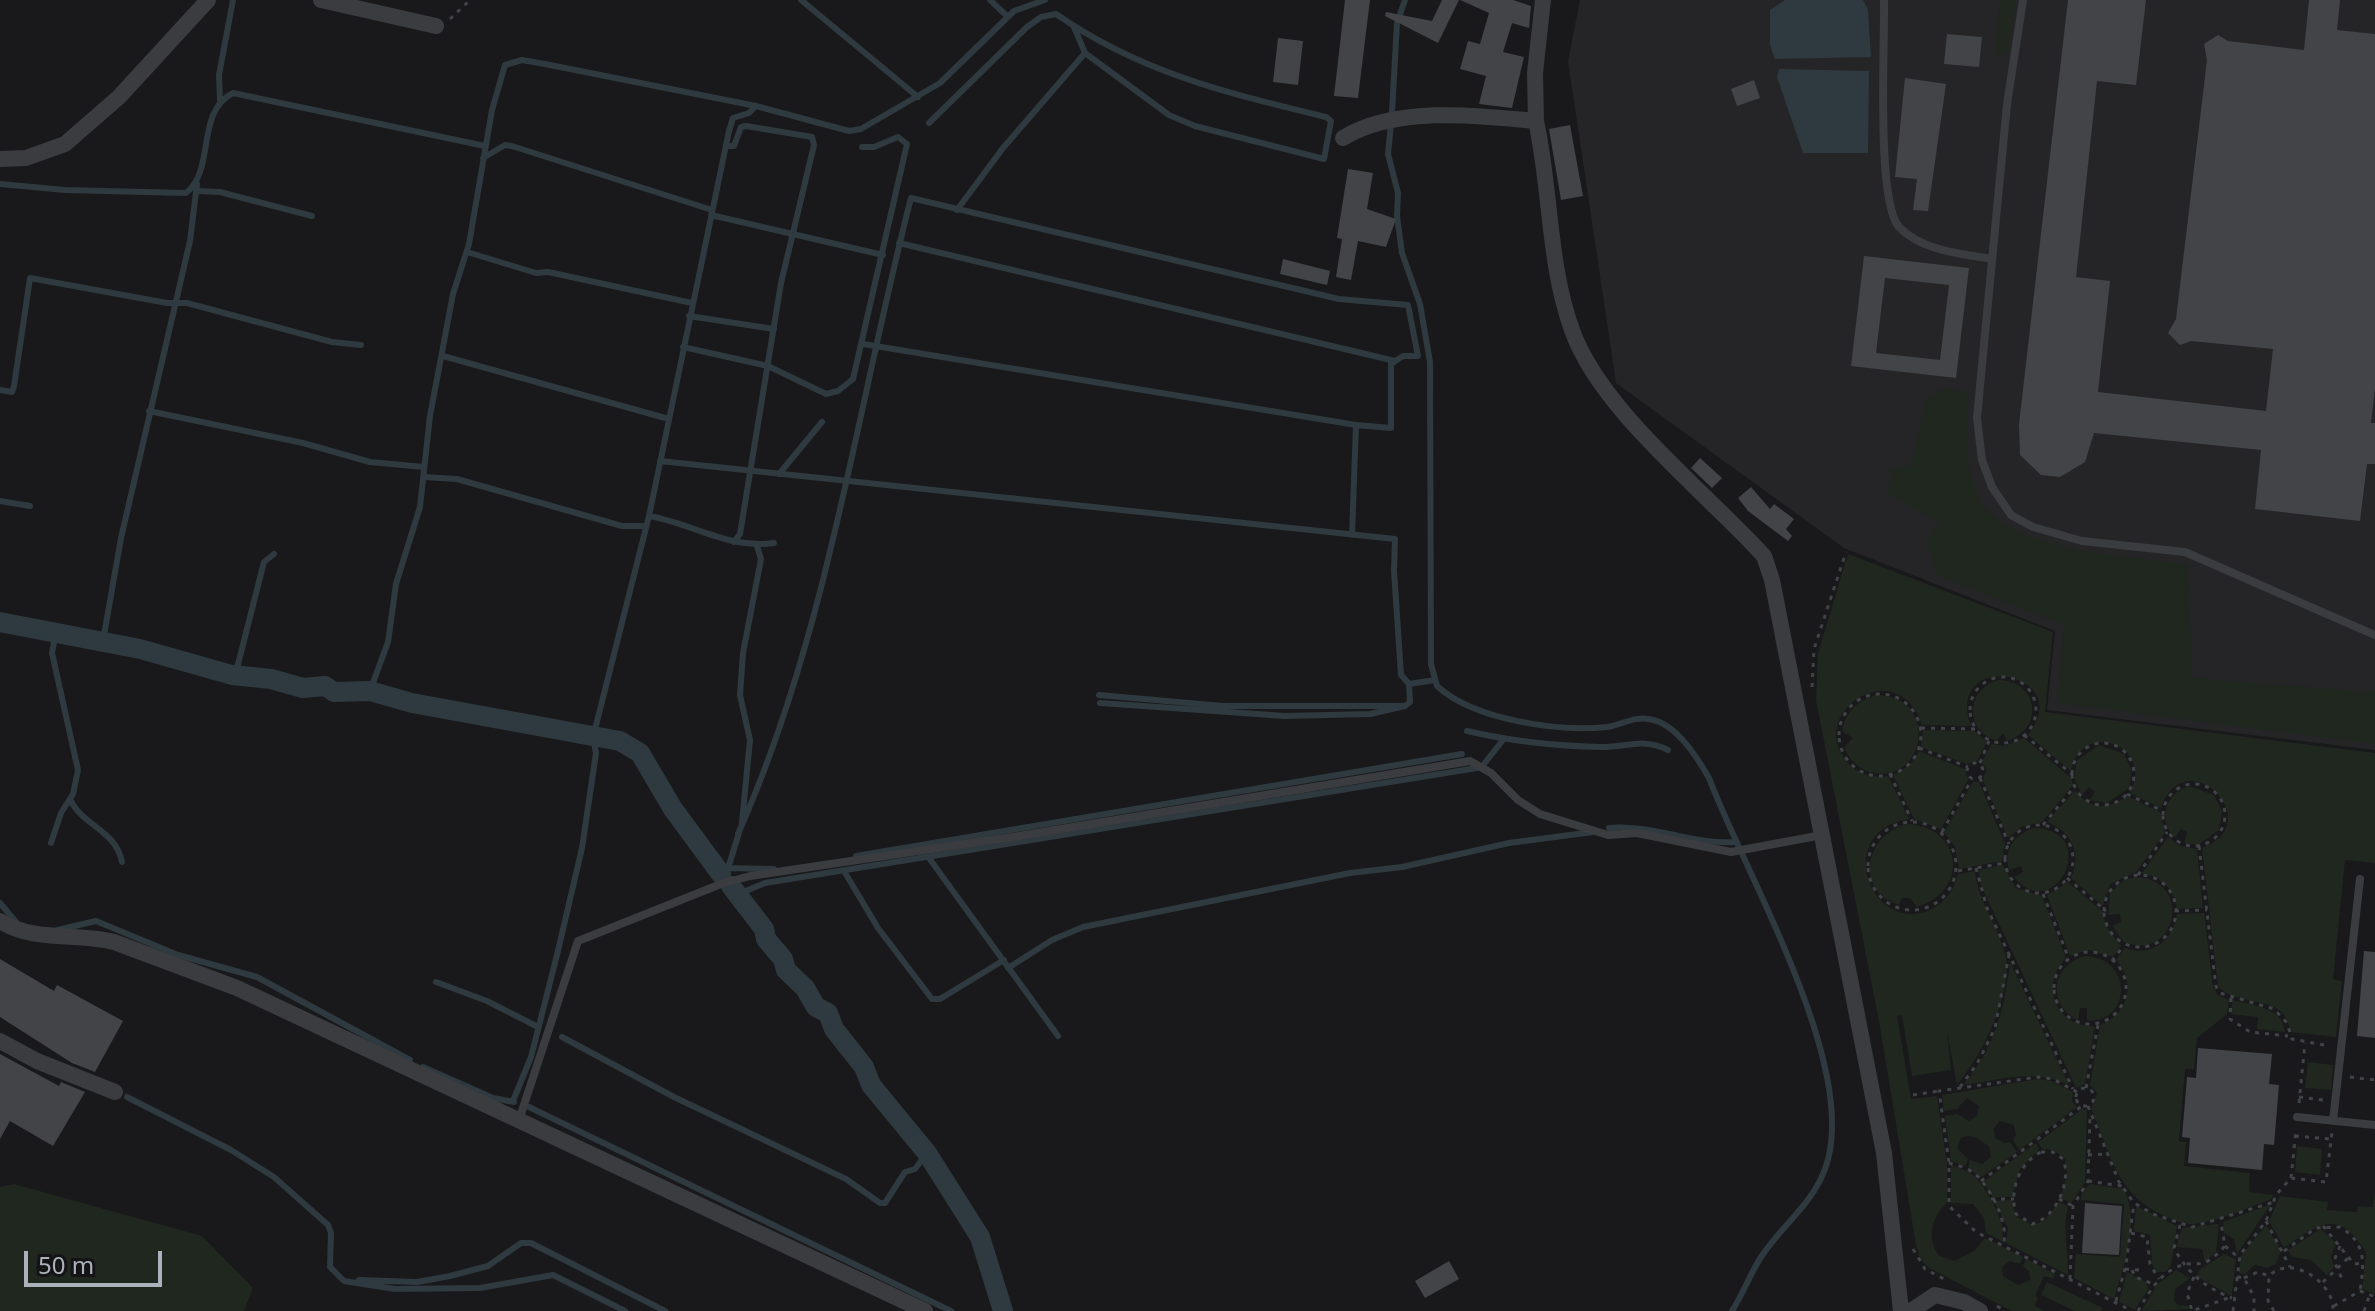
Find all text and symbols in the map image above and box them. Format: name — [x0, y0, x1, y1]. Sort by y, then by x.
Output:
scale bar — [28, 1235, 166, 1285]
text: 50 m — [38, 1248, 94, 1281]

